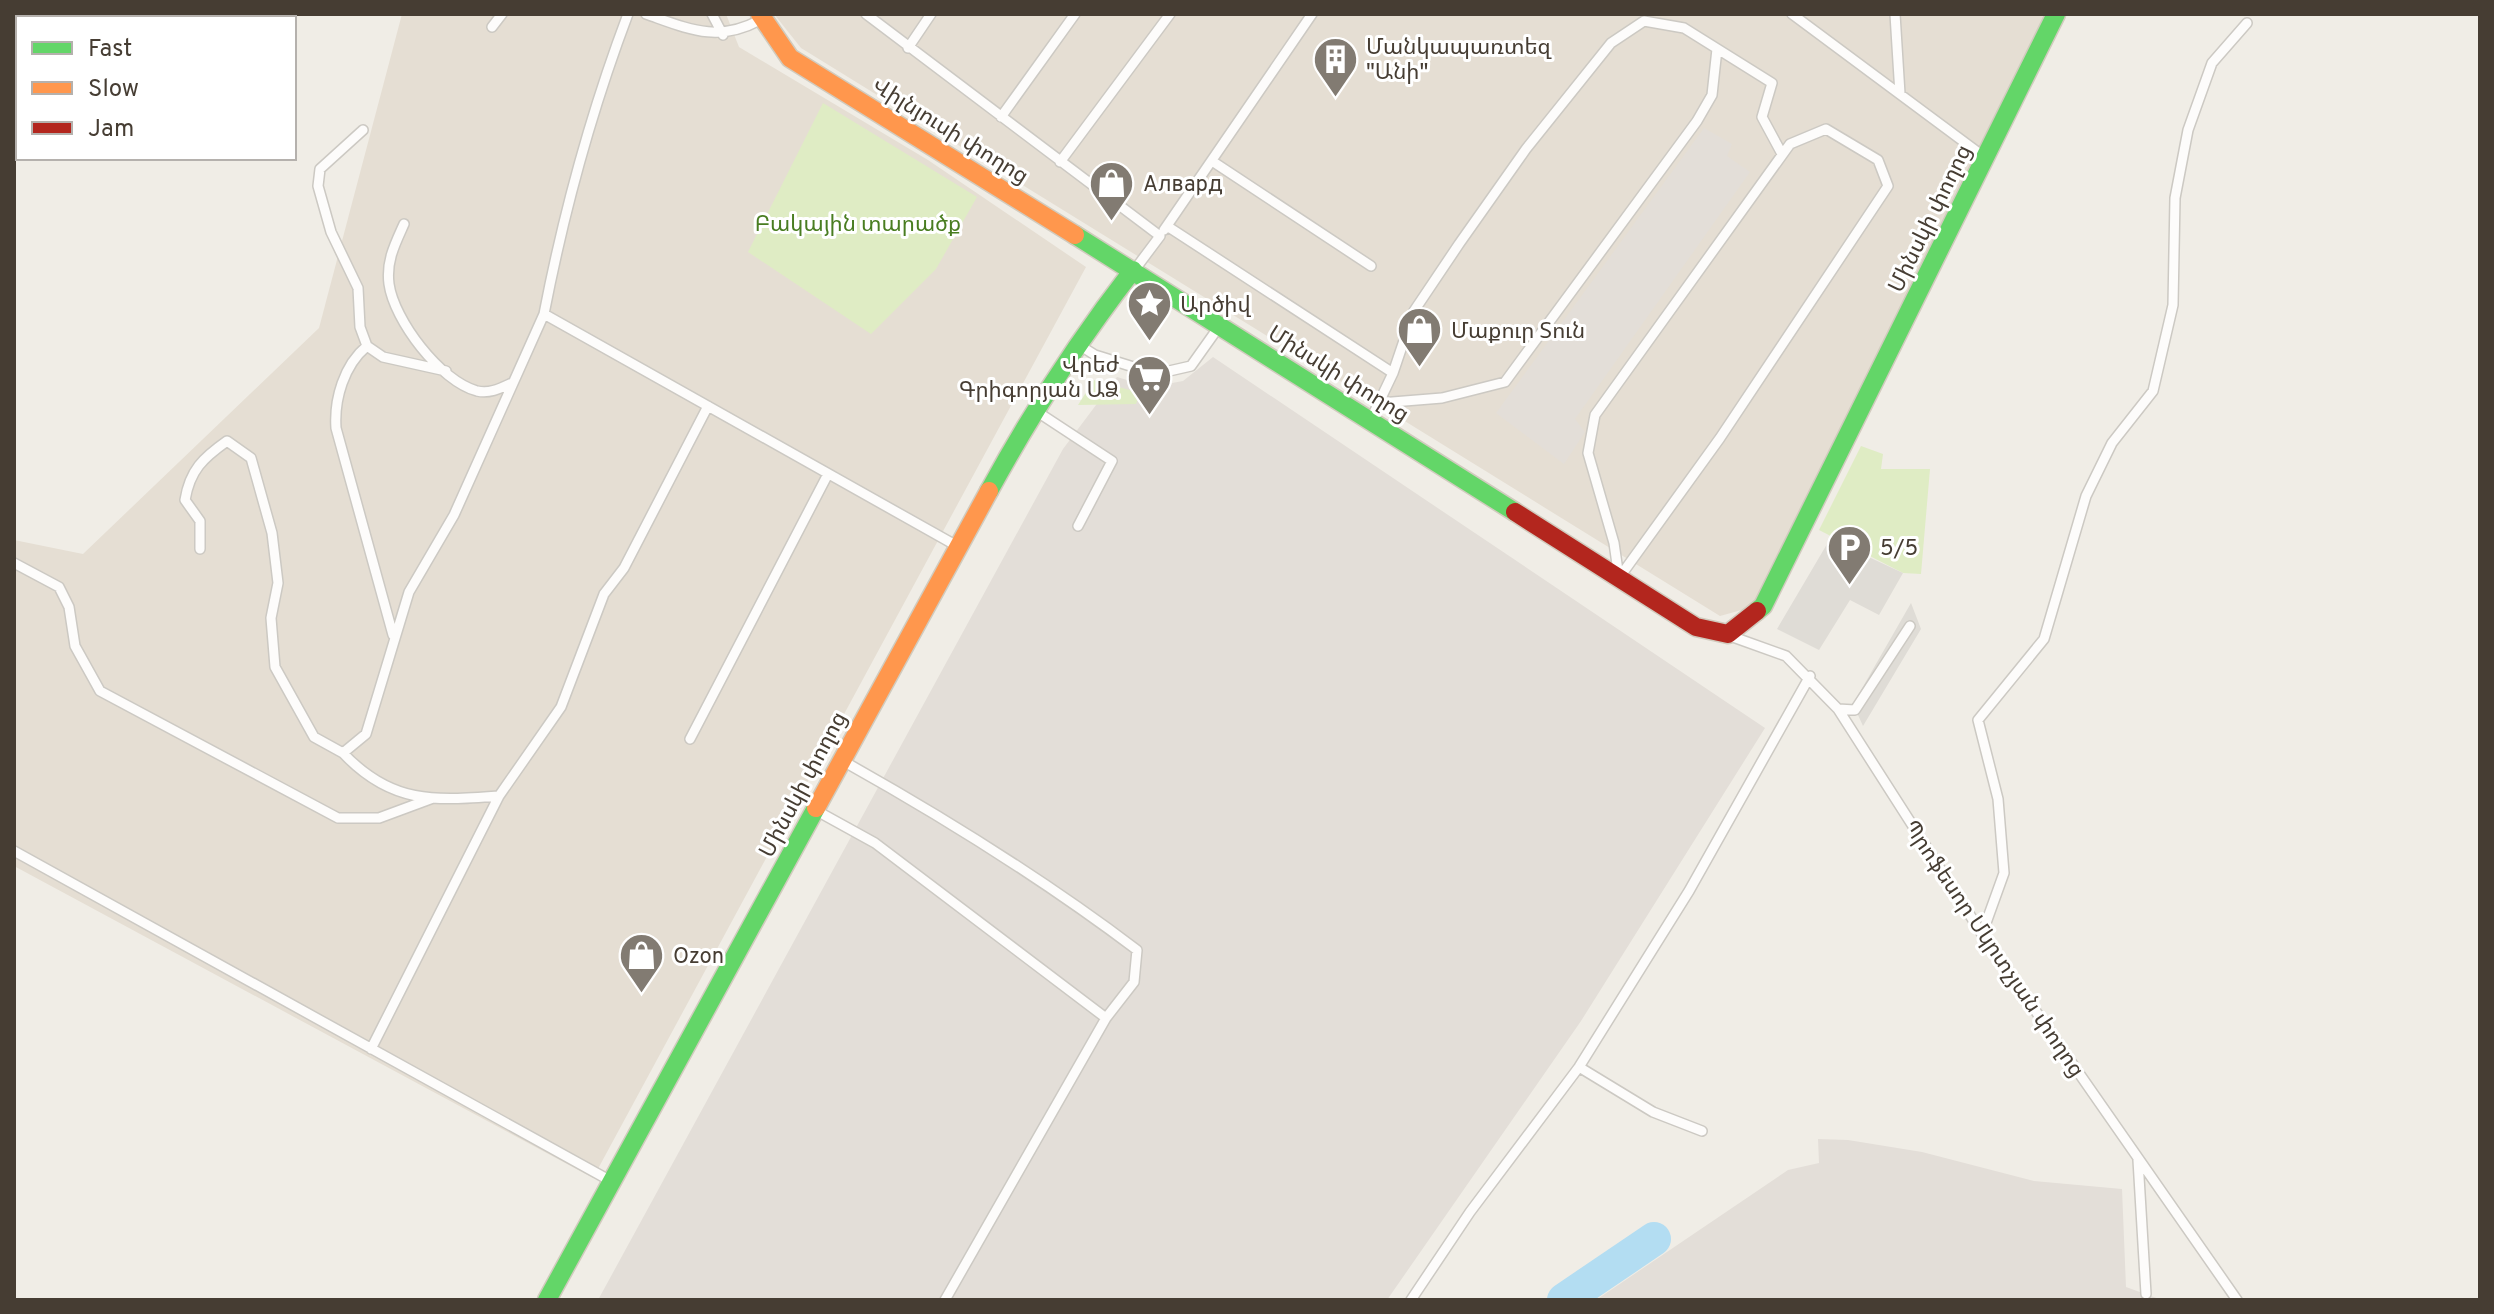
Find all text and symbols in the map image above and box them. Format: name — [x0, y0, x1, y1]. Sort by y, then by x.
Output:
legend — [16, 16, 296, 160]
text: Fast — [88, 35, 132, 65]
building icon: Մանկապառտեզ "Անի" — [1311, 35, 1359, 98]
place label: Մանկապառտեզ "Անի" — [1366, 35, 1553, 87]
street label: Վիլնյուսի փողոց — [867, 73, 1033, 191]
text: Slow — [88, 75, 139, 105]
text: Jam — [88, 115, 134, 145]
street label: Մինսկի փողոց — [1884, 141, 1979, 297]
shop icon: Алвард — [1088, 159, 1136, 222]
place label: Алвард — [1143, 172, 1223, 199]
park label: Բակային տարածք — [755, 212, 961, 239]
place icon: Արծիվ — [1125, 280, 1173, 343]
place label: Արծիվ — [1180, 293, 1252, 320]
shop icon: Մաքուր Տուն — [1396, 306, 1444, 369]
place label: Մաքուր Տուն — [1451, 319, 1585, 346]
street label: Մինսկի փողոց — [1262, 321, 1413, 429]
place label: Վրեժ Գրիգորյան ԱՁ — [959, 353, 1120, 405]
supermarket icon: Վրեժ Գրիգորյան ԱՁ — [1126, 353, 1174, 416]
parking icon: 5/5 — [1825, 523, 1873, 586]
place label: 5/5 — [1880, 536, 1918, 563]
street label: Մինսկի փողոց — [754, 708, 854, 863]
street label: Պրոֆեսոր Մկրտչյան փողոց — [1897, 816, 2089, 1083]
shop icon: Ozon — [618, 931, 666, 994]
place label: Ozon — [673, 944, 724, 971]

